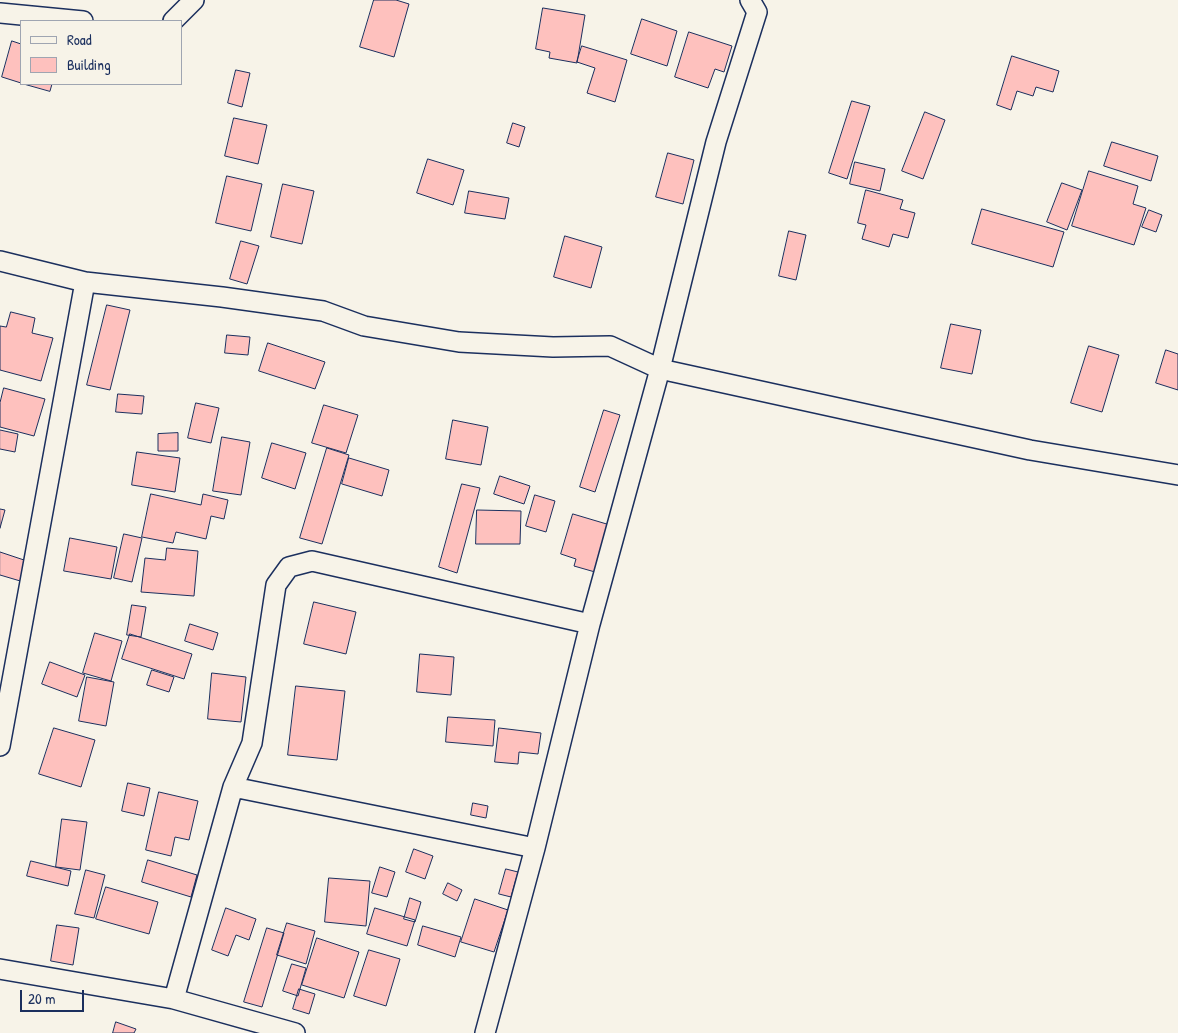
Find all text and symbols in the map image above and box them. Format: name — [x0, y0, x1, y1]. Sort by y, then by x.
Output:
legend — [20, 20, 182, 85]
text: Road — [67, 29, 92, 50]
text: Building — [67, 54, 111, 75]
scale bar — [22, 980, 86, 1012]
text: 20 m — [28, 988, 55, 1009]

